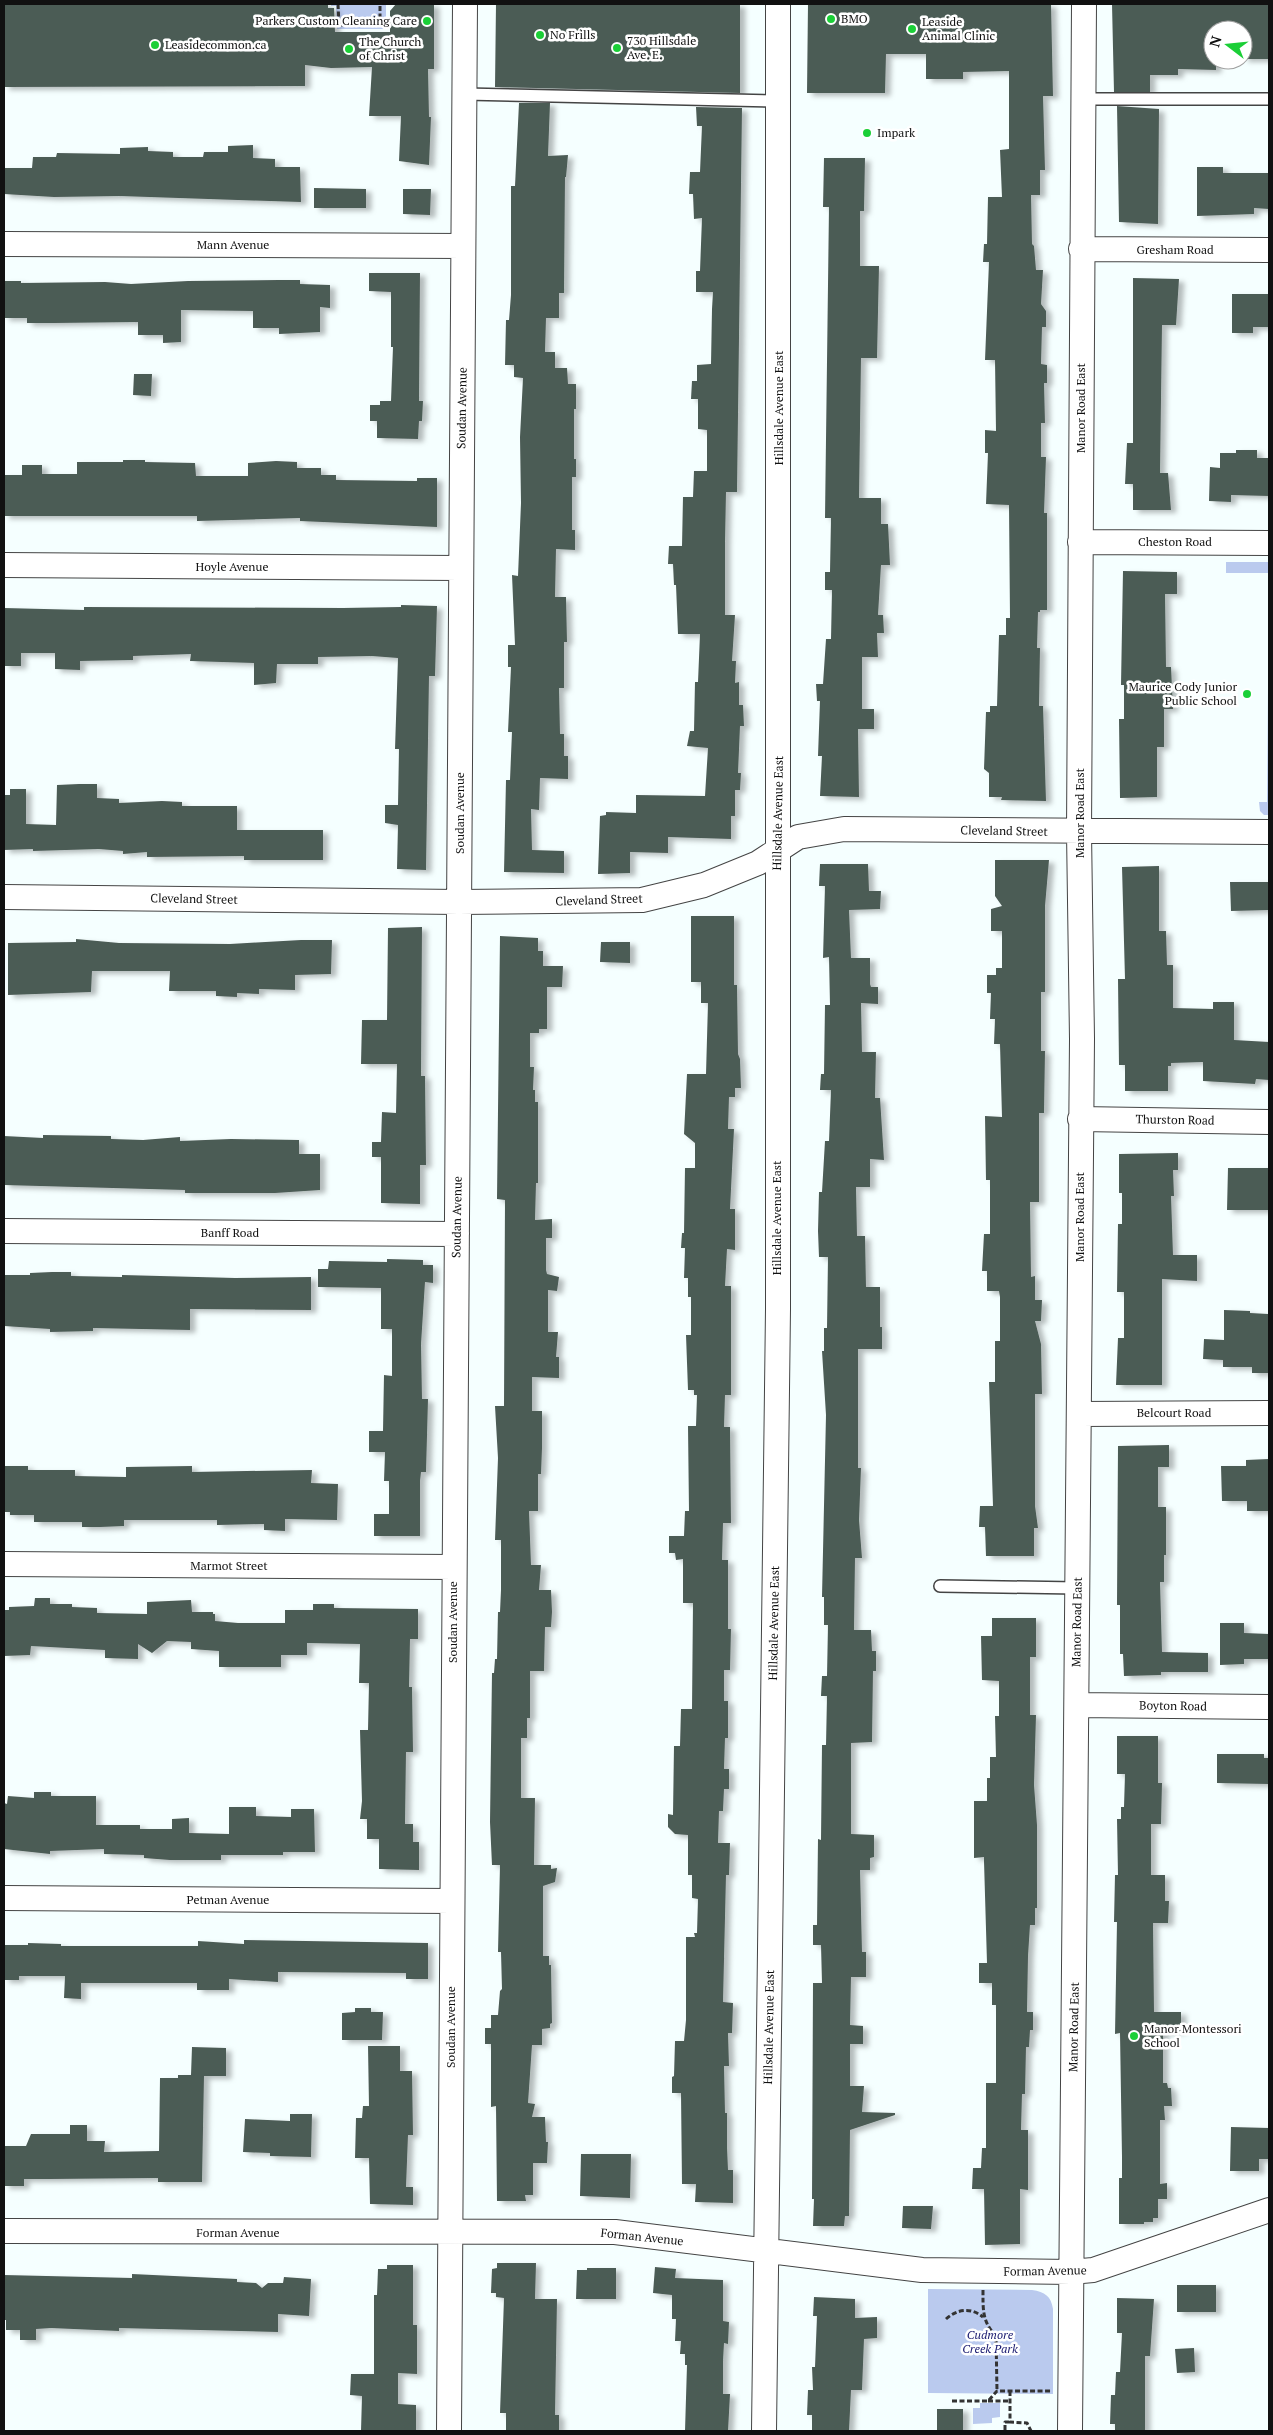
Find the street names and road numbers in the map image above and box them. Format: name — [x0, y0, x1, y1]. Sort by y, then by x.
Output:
street label: Mann Avenue — [197, 237, 269, 252]
street label: Gresham Road — [1136, 242, 1214, 257]
street label: Hillsdale Avenue East — [771, 350, 786, 465]
street label: Manor Road East — [1073, 362, 1088, 453]
street label: Soudan Avenue — [453, 367, 470, 449]
street label: Cheston Road — [1138, 534, 1212, 549]
street label: Hoyle Avenue — [196, 559, 268, 574]
street label: Hillsdale Avenue East — [769, 755, 786, 870]
street label: Manor Road East — [1072, 767, 1087, 858]
street label: Soudan Avenue — [452, 772, 467, 854]
street label: Cleveland Street — [960, 822, 1048, 839]
street label: Cleveland Street — [150, 890, 238, 907]
street label: Cleveland Street — [555, 890, 643, 909]
street label: Thurston Road — [1135, 1111, 1215, 1128]
street label: Hillsdale Avenue East — [769, 1160, 784, 1275]
street label: Manor Road East — [1072, 1171, 1087, 1262]
street label: Soudan Avenue — [448, 1176, 465, 1258]
street label: Banff Road — [201, 1225, 260, 1240]
street label: Belcourt Road — [1137, 1405, 1212, 1420]
street label: Marmot Street — [190, 1558, 268, 1573]
street label: Hillsdale Avenue East — [765, 1565, 782, 1680]
street label: Manor Road East — [1068, 1576, 1085, 1667]
street label: Soudan Avenue — [445, 1581, 460, 1663]
street label: Boyton Road — [1139, 1697, 1207, 1714]
street label: Petman Avenue — [187, 1892, 269, 1907]
street label: Hillsdale Avenue East — [760, 1969, 777, 2084]
street label: Manor Road East — [1065, 1981, 1082, 2072]
street label: Soudan Avenue — [443, 1986, 458, 2068]
street label: Forman Avenue — [196, 2225, 280, 2240]
street label: Forman Avenue — [600, 2225, 684, 2248]
street label: Forman Avenue — [1003, 2262, 1087, 2279]

